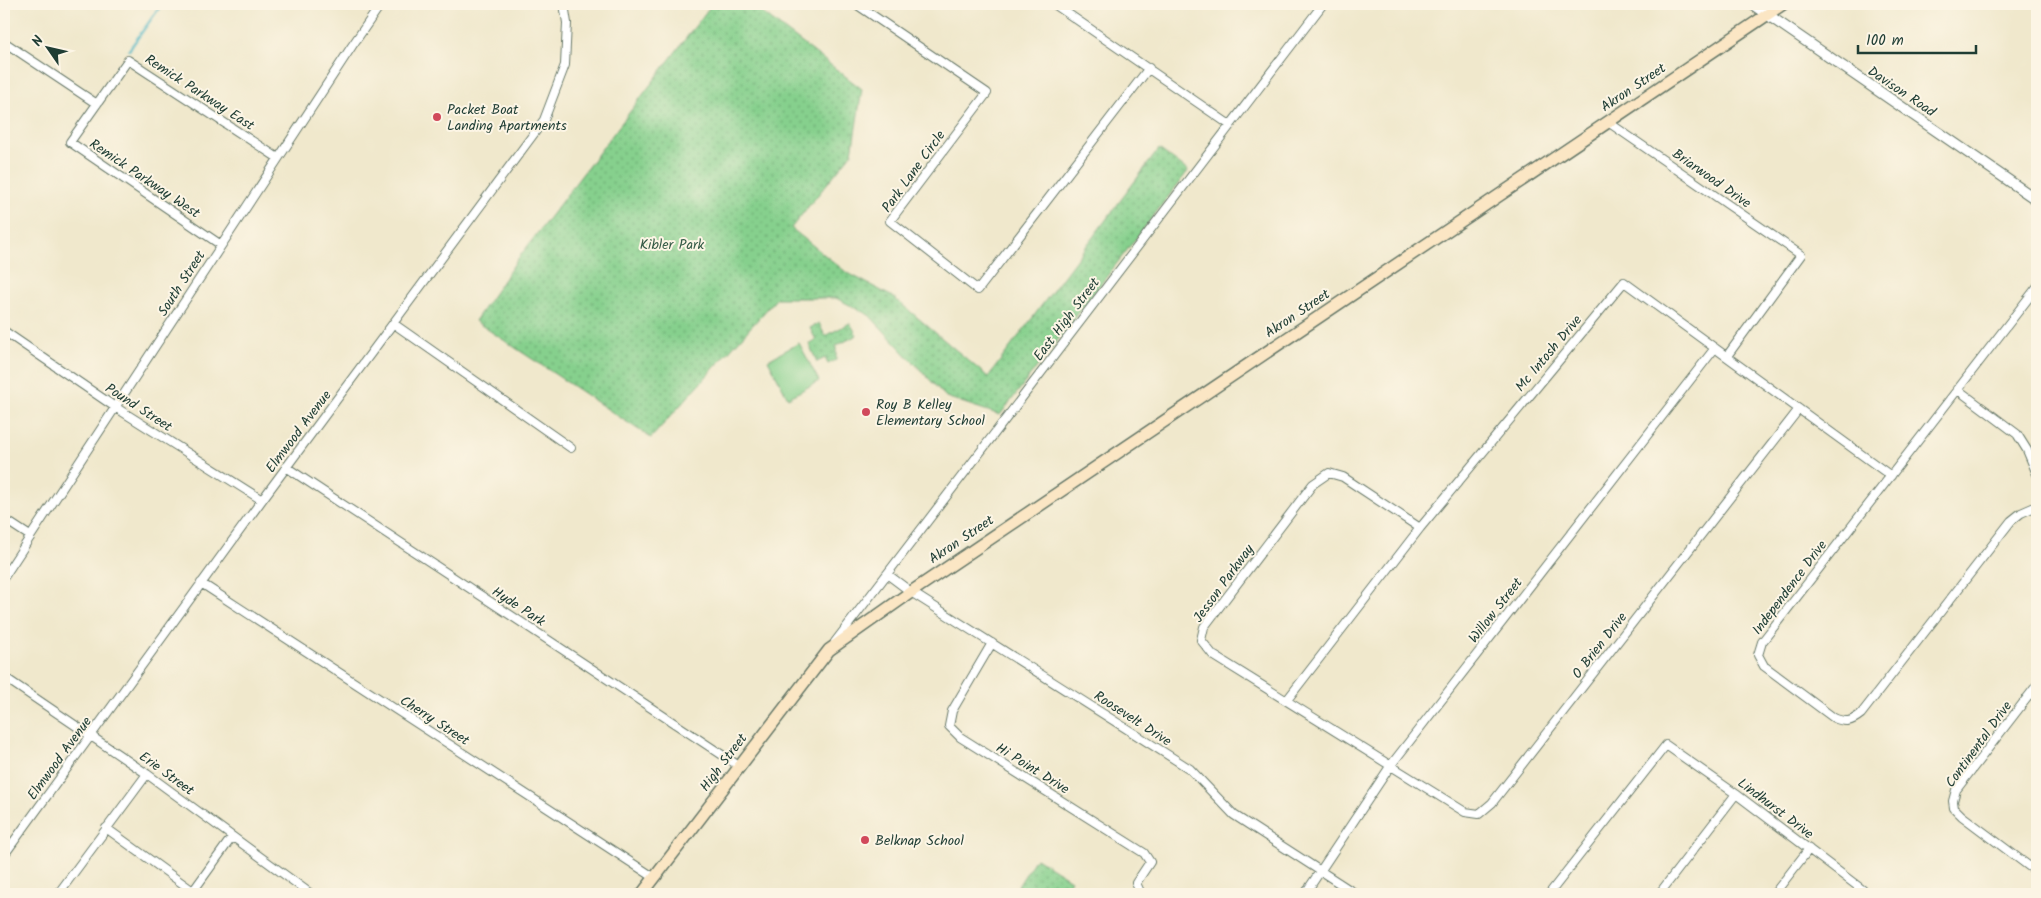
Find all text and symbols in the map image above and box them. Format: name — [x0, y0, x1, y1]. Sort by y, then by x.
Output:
north arrow — [22, 22, 72, 72]
scale bar — [1858, 22, 1976, 54]
text: 100 m — [1866, 29, 1904, 53]
text: N — [26, 31, 50, 51]
street label: Remick Parkway East — [140, 49, 259, 137]
street label: Akron Street — [1596, 58, 1671, 118]
street label: Davison Road — [1863, 61, 1941, 123]
place label: Packet Boat Landing Apartments — [447, 99, 567, 137]
marker: Packet Boat Landing Apartments — [431, 111, 443, 123]
street label: Park Lane Circle — [876, 125, 952, 217]
street label: Remick Parkway West — [85, 133, 205, 224]
street label: Briarwood Drive — [1667, 143, 1756, 215]
park label: Kibler Park — [640, 234, 705, 256]
street label: South Street — [152, 246, 212, 321]
street label: East High Street — [1028, 273, 1106, 366]
street label: Akron Street — [1260, 284, 1335, 344]
street label: Mc Intosh Drive — [1510, 310, 1588, 397]
street label: Pound Street — [100, 378, 177, 438]
street label: Elmwood Avenue — [260, 385, 338, 478]
place label: Roy B Kelley Elementary School — [876, 394, 985, 432]
marker: Roy B Kelley Elementary School — [860, 406, 872, 418]
street label: Akron Street — [924, 510, 999, 570]
street label: Independence Drive — [1747, 535, 1833, 640]
street label: Jesson Parkway — [1188, 540, 1260, 627]
street label: Willow Street — [1463, 573, 1529, 648]
street label: Hyde Park — [487, 581, 550, 633]
street label: O Brien Drive — [1567, 607, 1633, 684]
street label: Roosevelt Drive — [1089, 685, 1176, 753]
street label: Cherry Street — [395, 690, 474, 752]
street label: Continental Drive — [1940, 696, 2018, 792]
street label: Elmwood Avenue — [22, 712, 98, 805]
street label: High Street — [695, 728, 753, 796]
street label: Hi Point Drive — [991, 737, 1074, 801]
street label: Erie Street — [134, 746, 199, 802]
street label: Lindhurst Drive — [1733, 773, 1819, 845]
place label: Belknap School — [875, 830, 964, 852]
marker: Belknap School — [859, 834, 871, 846]

